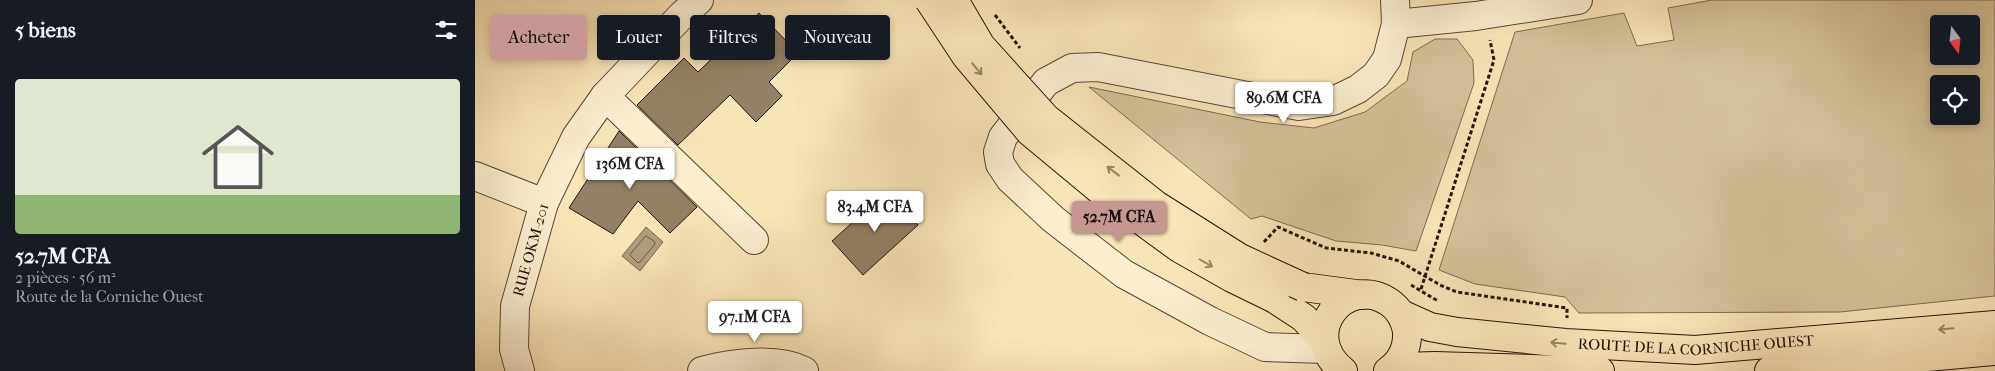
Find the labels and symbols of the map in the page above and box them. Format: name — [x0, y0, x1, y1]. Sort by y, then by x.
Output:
north arrow — [1930, 15, 1980, 65]
one-way arrow — [971, 62, 982, 75]
pin: 89.6M CFA — [1227, 82, 1341, 124]
pin: 136M CFA — [578, 148, 682, 190]
one-way arrow — [1106, 166, 1120, 176]
pin: 83.4M CFA — [818, 190, 932, 233]
pin: 52.7M CFA — [1062, 200, 1176, 243]
street label: RUE OKM-201 — [509, 201, 552, 299]
one-way arrow — [1198, 258, 1213, 268]
pin: 97.1M CFA — [698, 300, 812, 343]
one-way arrow — [1939, 325, 1955, 334]
street label: ROUTE DE LA CORNICHE OUEST — [1577, 331, 1816, 359]
one-way arrow — [1550, 338, 1566, 347]

